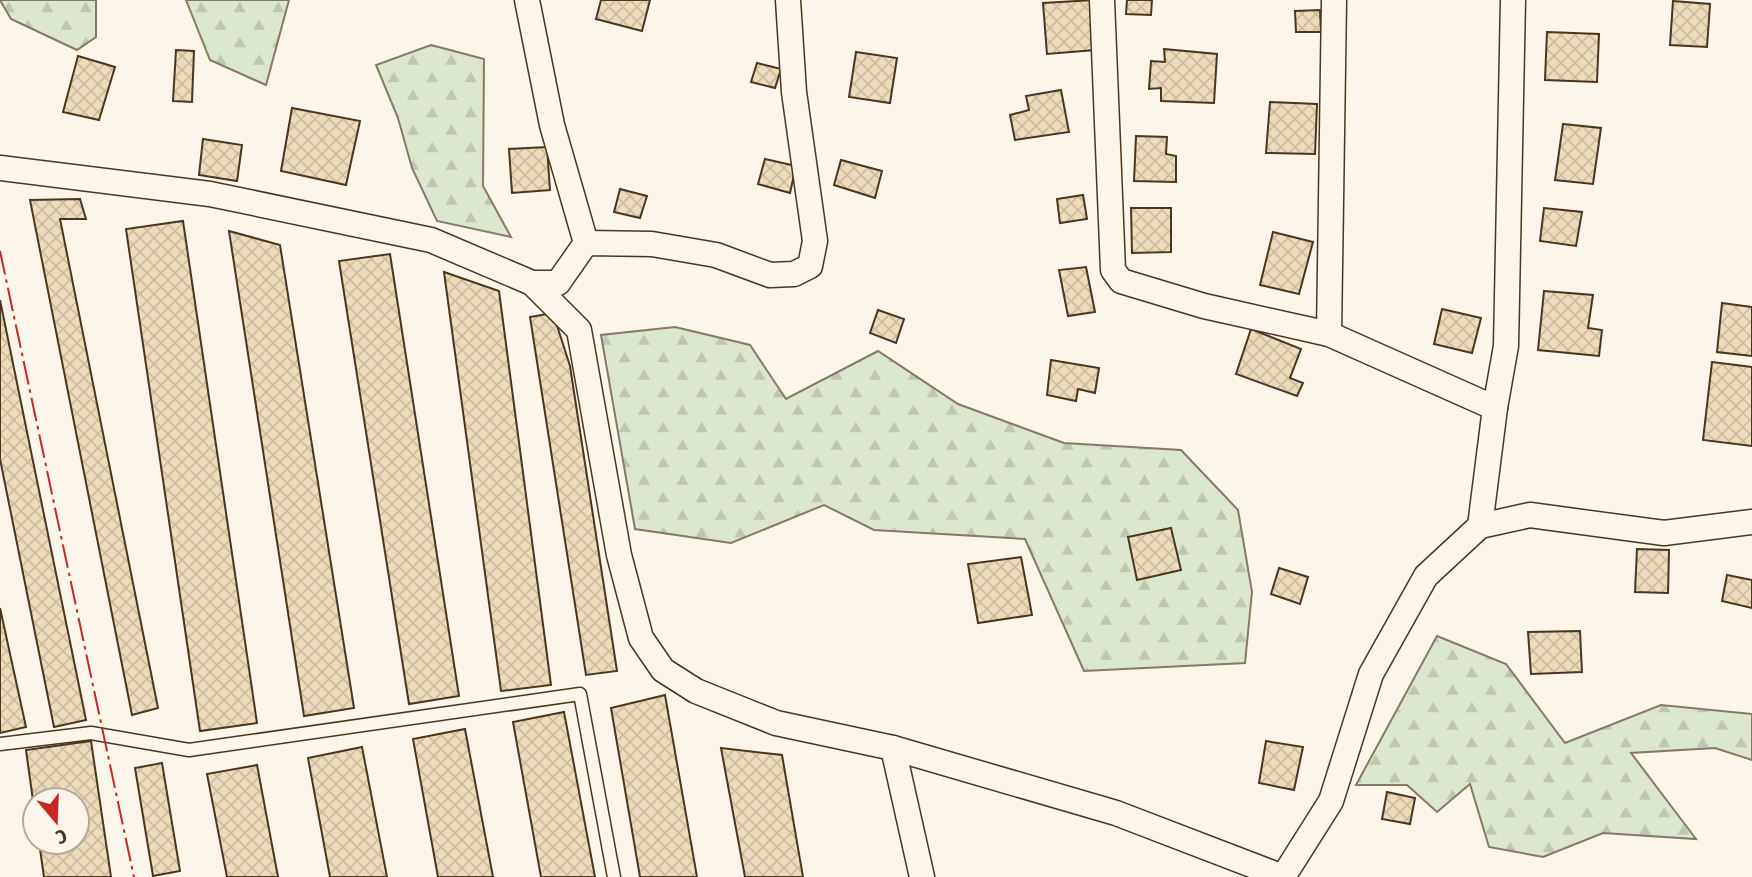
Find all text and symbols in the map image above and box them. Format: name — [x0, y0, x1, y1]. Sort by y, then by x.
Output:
north arrow — [21, 786, 91, 856]
text: С — [53, 824, 70, 849]

